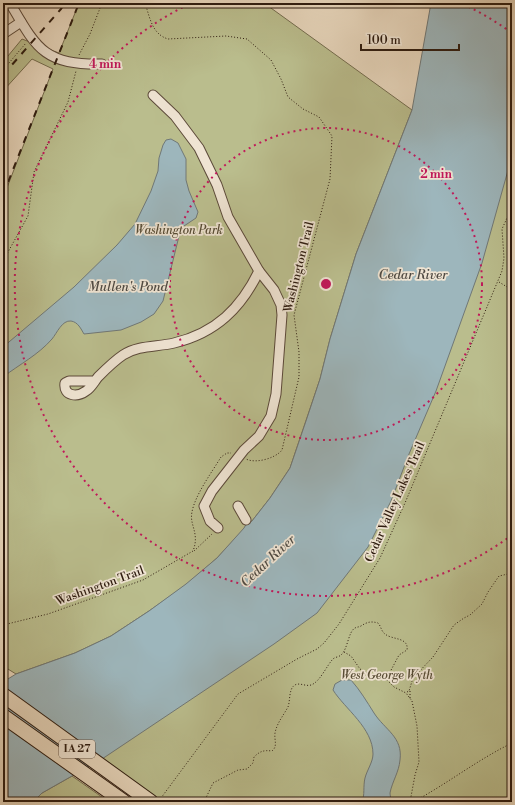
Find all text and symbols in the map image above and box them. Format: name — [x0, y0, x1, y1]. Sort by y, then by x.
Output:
scale bar — [361, 26, 459, 52]
text: 100 m — [367, 33, 401, 48]
text: 4 min — [89, 57, 122, 72]
text: 2 min — [420, 167, 452, 182]
street label: Washington Trail — [280, 220, 318, 315]
park label: Washington Park — [135, 223, 223, 238]
water label: Cedar River — [378, 267, 448, 283]
centre of rings — [319, 277, 333, 291]
water label: Mullen's Pond — [88, 279, 169, 295]
street label: Cedar Valley Lakes Trail — [362, 439, 429, 565]
water label: Cedar River — [237, 531, 299, 590]
street label: Washington Trail — [53, 563, 147, 609]
park label: West George Wyth — [341, 668, 433, 683]
road number: IA 27 — [59, 740, 95, 758]

